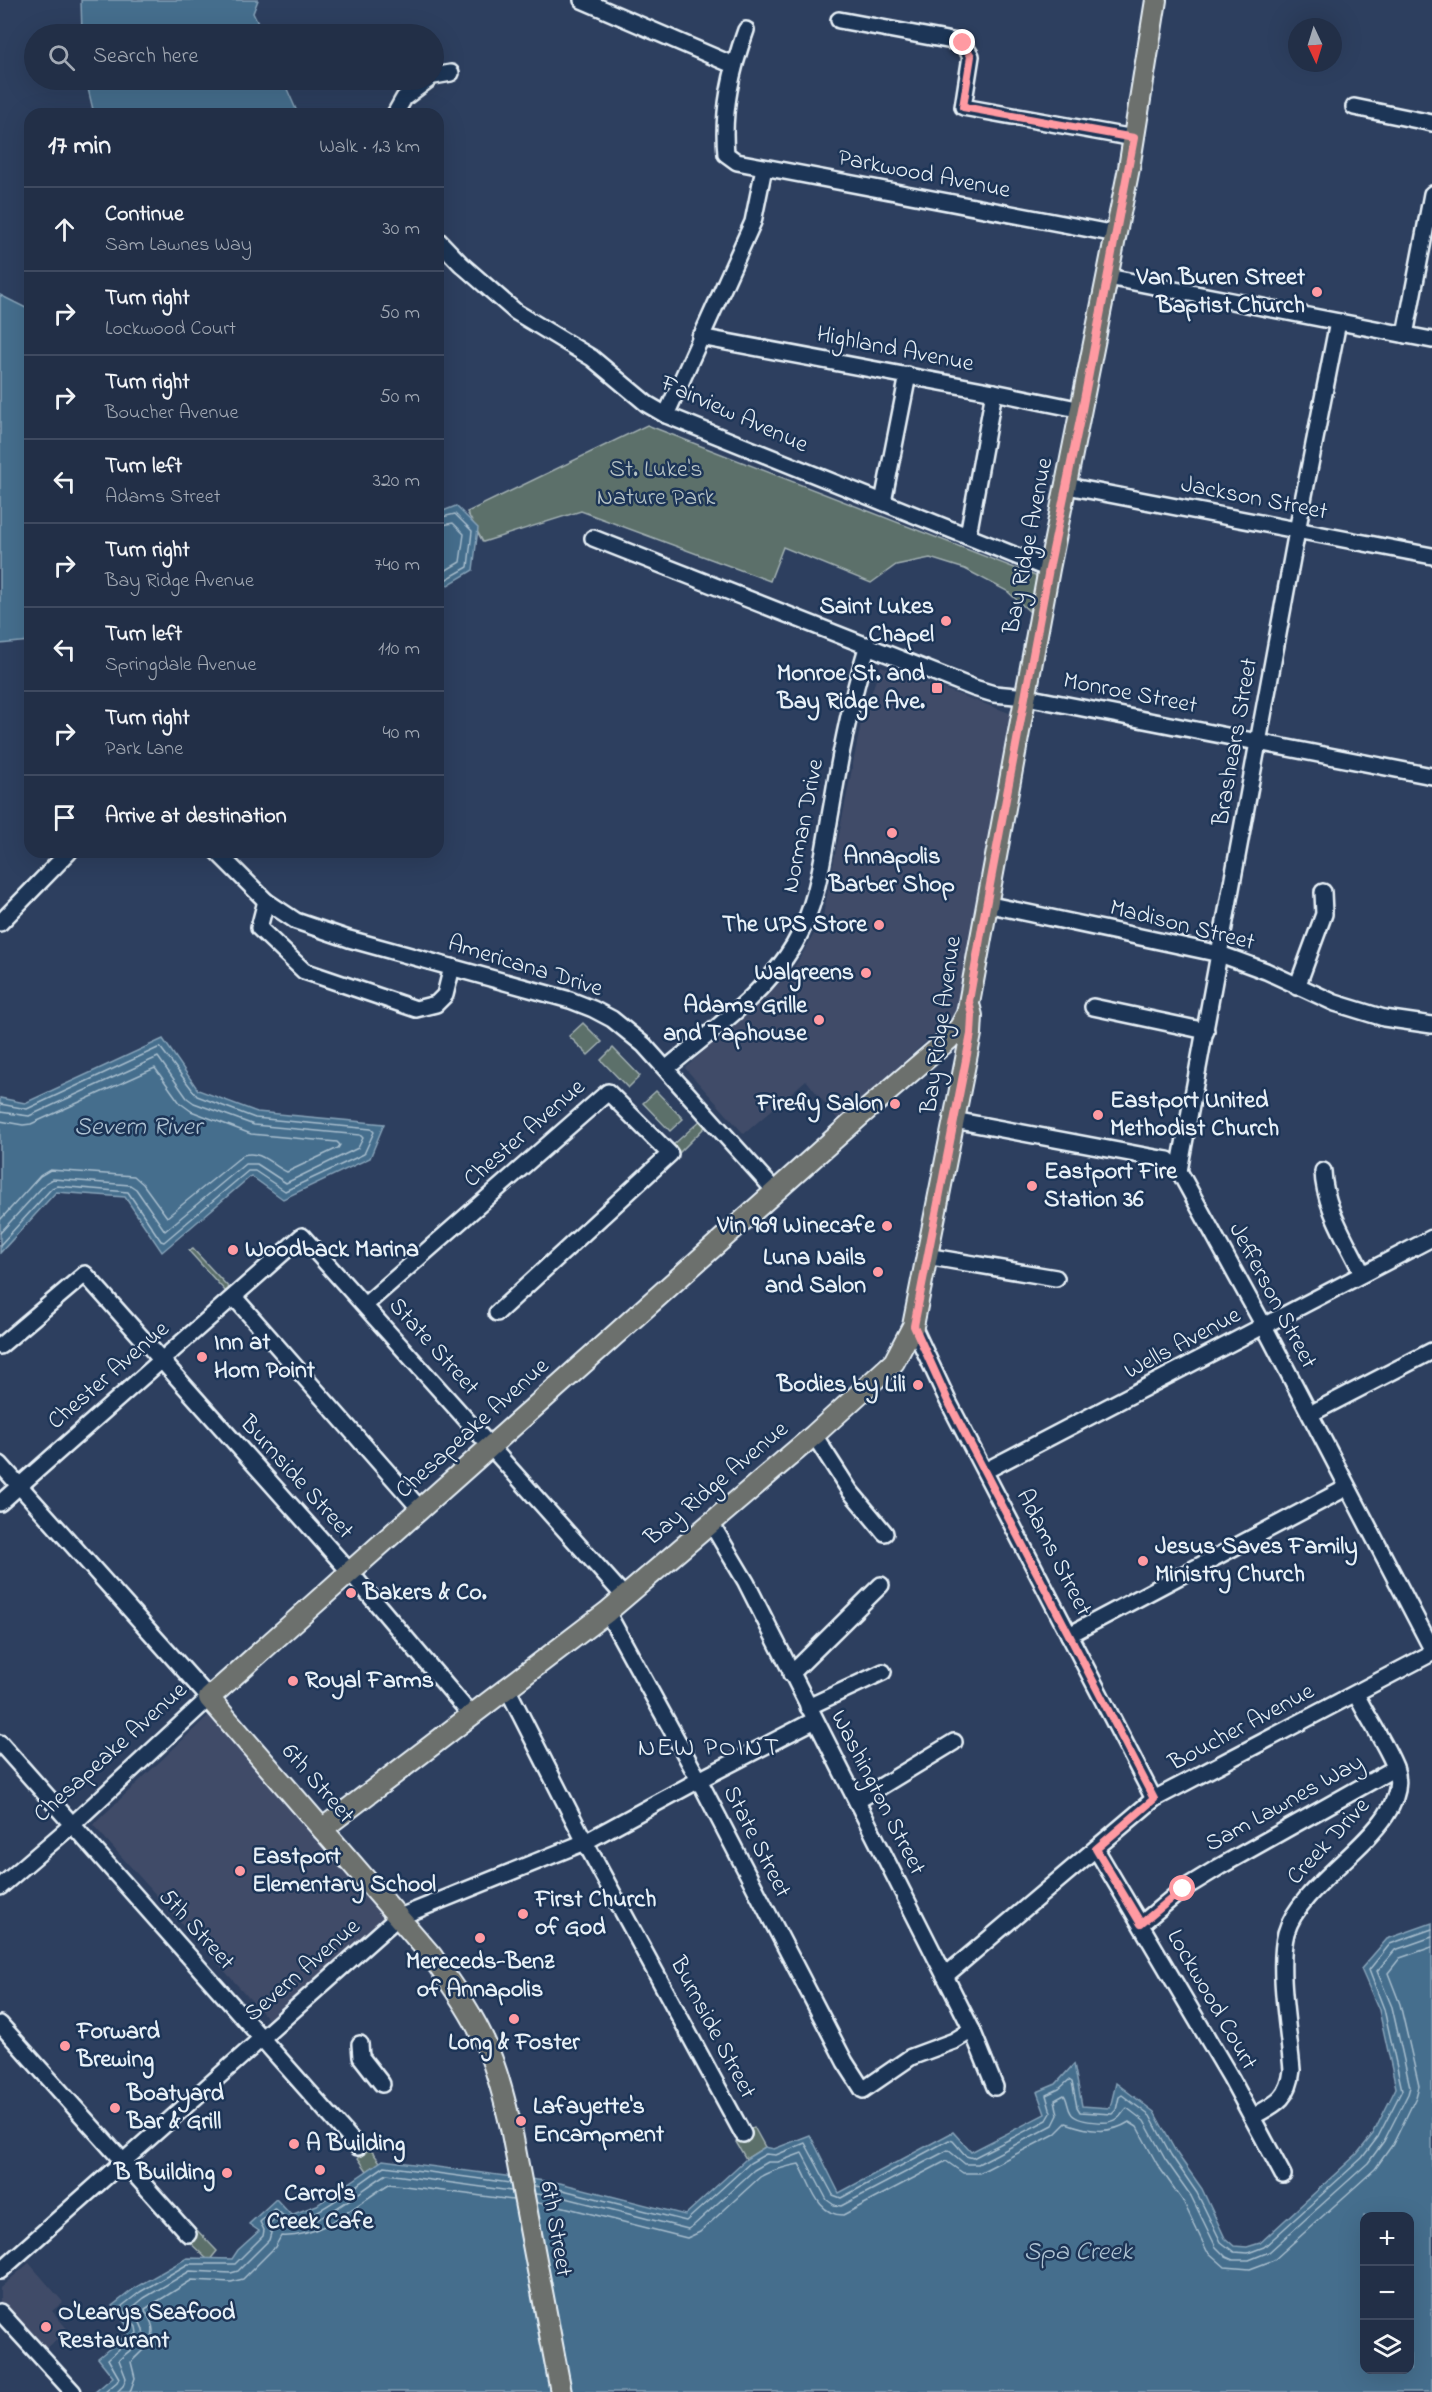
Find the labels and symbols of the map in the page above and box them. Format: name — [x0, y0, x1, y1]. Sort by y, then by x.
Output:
north arrow — [1288, 18, 1342, 72]
route end — [949, 29, 975, 55]
street label: Parkwood Avenue — [835, 141, 1014, 209]
place label: Van Buren Street Baptist Church — [1136, 261, 1306, 324]
marker: Van Buren Street Baptist Church — [1310, 285, 1324, 299]
street label: Highland Avenue — [813, 318, 977, 382]
street label: Fairview Avenue — [654, 366, 814, 463]
park label: St. Luke's Nature Park — [597, 453, 716, 516]
street label: Bay Ridge Avenue — [995, 455, 1064, 638]
street label: Jackson Street — [1178, 468, 1330, 530]
place label: Saint Lukes Chapel — [819, 590, 934, 653]
marker: Saint Lukes Chapel — [939, 614, 953, 628]
street label: Brashears Street — [1204, 655, 1268, 830]
place label: Monroe St. and Bay Ridge Ave. — [776, 657, 926, 721]
street label: Monroe Street — [1060, 664, 1200, 724]
marker: Monroe St. and Bay Ridge Ave. — [930, 681, 944, 695]
street label: Norman Drive — [774, 756, 834, 896]
marker: Annapolis Barber Shop — [885, 826, 899, 840]
place label: Annapolis Barber Shop — [828, 840, 955, 903]
street label: Madison Street — [1106, 891, 1258, 961]
place label: The UPS Store — [722, 908, 868, 943]
marker: The UPS Store — [872, 918, 886, 932]
street label: Americana Drive — [443, 927, 607, 1007]
street label: Bay Ridge Avenue — [912, 934, 973, 1117]
place label: Walgreens — [755, 956, 854, 992]
marker: Walgreens — [859, 966, 873, 980]
place label: Adams Grille and Taphouse — [663, 989, 808, 1052]
marker: Adams Grille and Taphouse — [812, 1013, 826, 1027]
street label: Chester Avenue — [456, 1071, 594, 1197]
place label: Eastport United Methodist Church — [1110, 1084, 1279, 1147]
place label: Firefly Salon — [756, 1087, 883, 1123]
marker: Firefly Salon — [888, 1097, 902, 1111]
marker: Eastport United Methodist Church — [1091, 1108, 1105, 1122]
water label: Severn River — [74, 1109, 205, 1147]
place label: Eastport Fire Station 36 — [1044, 1155, 1178, 1218]
marker: Eastport Fire Station 36 — [1025, 1179, 1039, 1193]
place label: Vin 909 Winecafe — [716, 1209, 876, 1244]
street label: Jefferson Street — [1219, 1217, 1325, 1375]
marker: Vin 909 Winecafe — [880, 1219, 894, 1233]
place label: Woodback Marina — [245, 1233, 419, 1268]
place label: Luna Nails and Salon — [763, 1241, 866, 1304]
marker: Woodback Marina — [226, 1243, 240, 1257]
marker: Luna Nails and Salon — [871, 1265, 885, 1279]
street label: State Street — [379, 1290, 487, 1404]
street label: Wells Avenue — [1119, 1299, 1248, 1389]
street label: Chester Avenue — [40, 1313, 178, 1439]
place label: Inn at Horn Point — [214, 1326, 316, 1389]
marker: Inn at Horn Point — [195, 1350, 209, 1364]
street label: Chesapeake Avenue — [388, 1350, 558, 1508]
place label: Bodies by Lili — [776, 1368, 906, 1404]
marker: Bodies by Lili — [911, 1378, 925, 1392]
street label: Burnside Street — [230, 1407, 361, 1548]
street label: Bay Ridge Avenue — [636, 1413, 798, 1556]
street label: Adams Street — [1006, 1483, 1100, 1623]
place label: Jesus Saves Family Ministry Church — [1155, 1530, 1358, 1594]
marker: Jesus Saves Family Ministry Church — [1136, 1554, 1150, 1568]
place label: Bakers & Co. — [362, 1576, 487, 1611]
marker: Bakers & Co. — [344, 1586, 358, 1600]
place label: Royal Farms — [305, 1664, 434, 1700]
street label: Chesapeake Avenue — [26, 1674, 196, 1832]
marker: Royal Farms — [286, 1674, 300, 1688]
street label: Boucher Avenue — [1162, 1675, 1321, 1782]
street label: Washington Street — [820, 1704, 934, 1882]
district label: NEW POINT — [638, 1730, 780, 1768]
street label: 6th Street — [272, 1736, 362, 1832]
street label: Sam Lawnes Way — [1199, 1746, 1371, 1863]
street label: State Street — [713, 1780, 799, 1904]
street label: Creek Drive — [1279, 1790, 1379, 1894]
place label: Eastport Elementary School — [252, 1840, 436, 1904]
marker: Eastport Elementary School — [233, 1864, 247, 1878]
route start — [1169, 1875, 1195, 1901]
street label: 5th Street — [150, 1881, 242, 1979]
place label: First Church of God — [534, 1883, 656, 1946]
marker: First Church of God — [516, 1907, 530, 1921]
street label: Severn Avenue — [237, 1910, 369, 2031]
street label: Lockwood Court — [1157, 1923, 1265, 2077]
marker: Mereceds-Benz of Annapolis — [473, 1931, 487, 1945]
place label: Mereceds-Benz of Annapolis — [406, 1945, 555, 2008]
street label: Burnside Street — [659, 1950, 764, 2105]
marker: Long & Foster — [507, 2012, 521, 2026]
place label: Forward Brewing — [76, 2015, 160, 2079]
place label: Long & Foster — [448, 2026, 580, 2062]
marker: Forward Brewing — [58, 2039, 72, 2053]
place label: Boatyard Bar & Grill — [126, 2077, 224, 2140]
place label: Lafayette's Encampment — [533, 2090, 665, 2153]
marker: Boatyard Bar & Grill — [108, 2101, 122, 2115]
marker: Lafayette's Encampment — [514, 2114, 528, 2128]
place label: A Building — [306, 2127, 406, 2163]
marker: A Building — [287, 2137, 301, 2151]
place label: B Building — [113, 2156, 215, 2192]
marker: Carrol's Creek Cafe — [313, 2163, 327, 2177]
marker: B Building — [220, 2166, 234, 2180]
place label: Carrol's Creek Cafe — [267, 2177, 375, 2240]
street label: 6th Street — [529, 2178, 581, 2280]
water label: Spa Creek — [1024, 2234, 1134, 2272]
place label: O'Learys Seafood Restaurant — [58, 2296, 236, 2359]
marker: O'Learys Seafood Restaurant — [39, 2320, 53, 2334]

